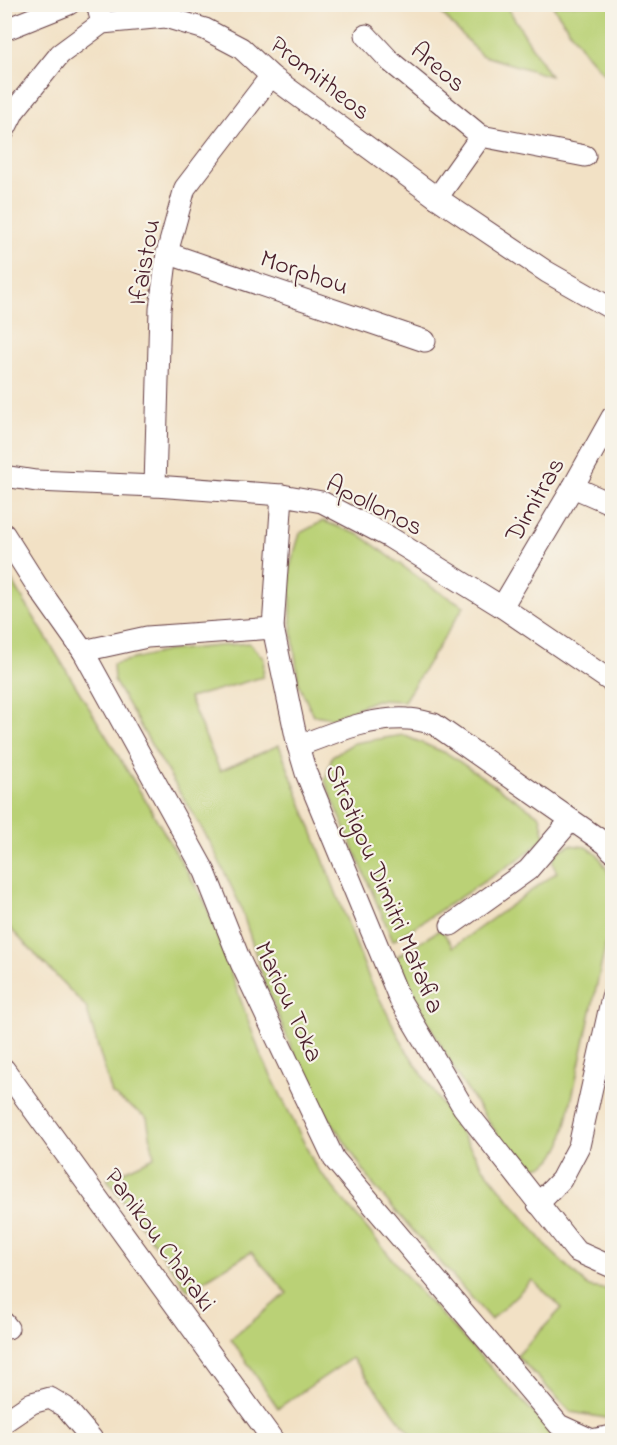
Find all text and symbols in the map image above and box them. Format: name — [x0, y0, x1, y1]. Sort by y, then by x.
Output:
street label: Promitheos — [260, 28, 378, 131]
street label: Areos — [401, 34, 473, 103]
street label: Ifaistou — [120, 216, 172, 309]
street label: Morphou — [255, 241, 353, 307]
street label: Dimitras — [496, 451, 576, 551]
street label: Apollonos — [318, 466, 429, 547]
street label: Stratigou Dimitri Matafia — [314, 759, 453, 1020]
street label: Mariou Toka — [243, 936, 332, 1069]
street label: Panikou Charaki — [93, 1161, 224, 1321]

